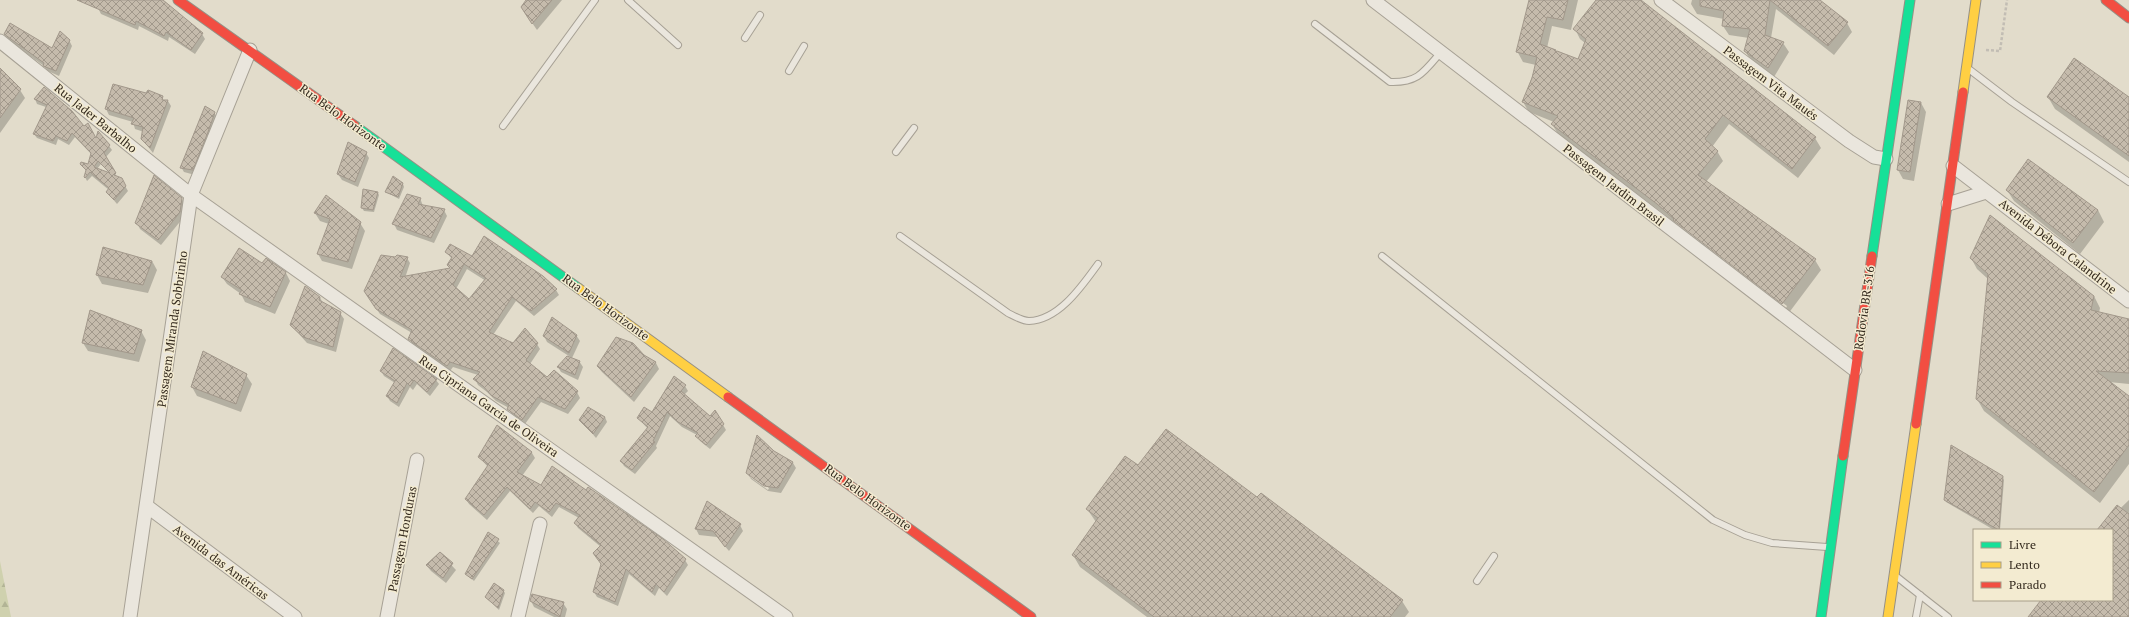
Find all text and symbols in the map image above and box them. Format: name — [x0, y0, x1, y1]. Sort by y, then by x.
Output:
street label: Passagem Vita Maués — [1721, 42, 1821, 124]
street label: Rua Jader Barbalho — [52, 80, 141, 156]
street label: Rua Belo Horizonte — [297, 80, 389, 154]
street label: Passagem Jardim Brasil — [1561, 141, 1668, 229]
street label: Avenida Débora Calandrine — [1996, 195, 2120, 297]
street label: Passagem Miranda Sobbrinho — [154, 249, 190, 408]
street label: Rodovia BR-316 — [1851, 264, 1877, 351]
street label: Rua Belo Horizonte — [560, 270, 652, 344]
street label: Rua Cipriana Garcia de Oliveira — [416, 352, 562, 460]
street label: Rua Belo Horizonte — [822, 460, 914, 534]
street label: Passagem Honduras — [384, 485, 420, 593]
street label: Avenida das Américas — [170, 521, 272, 603]
legend — [1973, 529, 2113, 601]
text: Livre — [2009, 537, 2036, 552]
text: Lento — [2009, 557, 2040, 572]
text: Parado — [2009, 577, 2047, 592]

